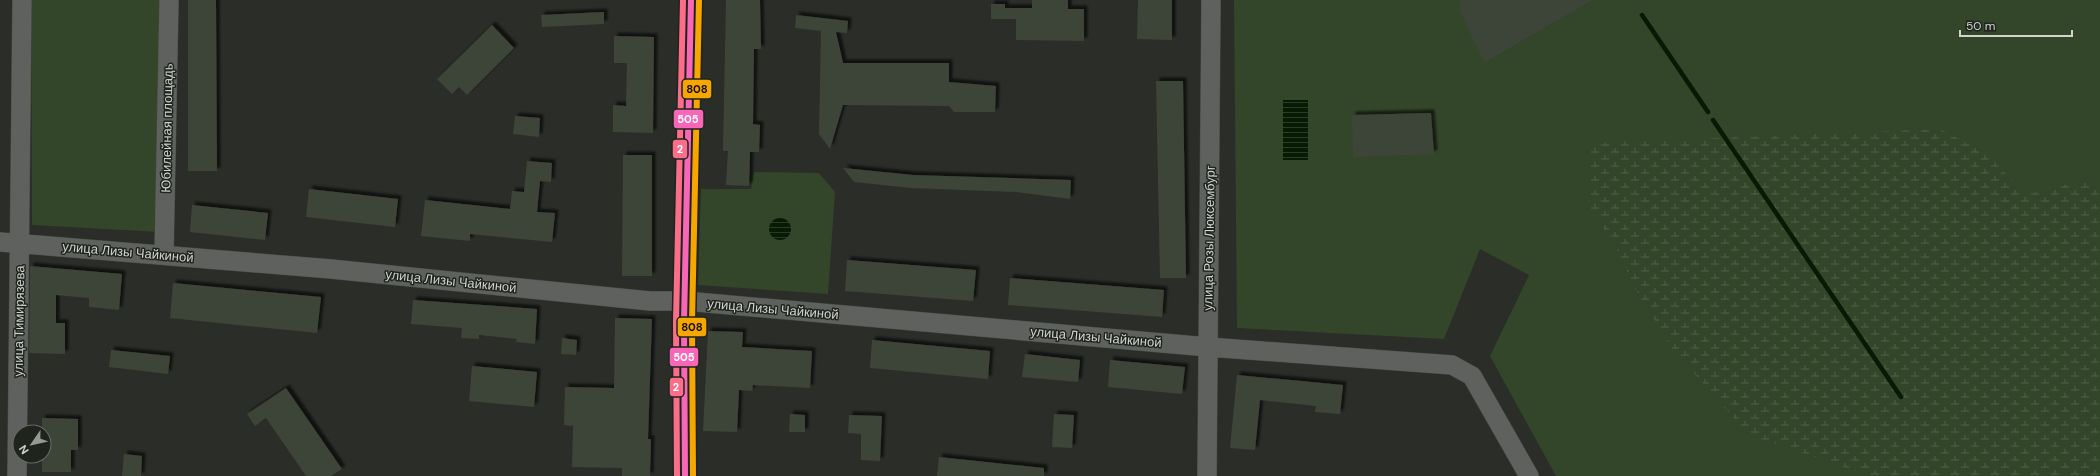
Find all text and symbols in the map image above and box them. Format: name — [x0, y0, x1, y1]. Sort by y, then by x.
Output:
scale bar — [1960, 12, 2072, 38]
text: 50 m — [1966, 18, 1995, 34]
street label: Юбилейная площадь — [157, 63, 177, 193]
line badge: 808 — [682, 79, 712, 99]
text: 808 — [686, 82, 708, 96]
line badge: 505 — [673, 109, 704, 129]
text: 505 — [677, 112, 699, 126]
line badge: 2 — [672, 139, 688, 159]
text: 2 — [677, 142, 683, 156]
street label: улица Розы Люксембург — [1199, 165, 1219, 311]
street label: улица Лизы Чайкиной — [62, 238, 194, 266]
street label: улица Тимирязева — [10, 264, 28, 377]
street label: улица Лизы Чайкиной — [385, 266, 517, 296]
street label: улица Лизы Чайкиной — [707, 295, 839, 323]
line badge: 808 — [677, 317, 707, 337]
text: 808 — [681, 320, 703, 334]
street label: улица Лизы Чайкиной — [1030, 323, 1162, 351]
line badge: 505 — [669, 347, 699, 367]
text: 505 — [673, 350, 695, 364]
line badge: 2 — [669, 377, 684, 397]
text: 2 — [673, 380, 679, 394]
north arrow — [12, 424, 52, 464]
text: N — [16, 442, 32, 457]

